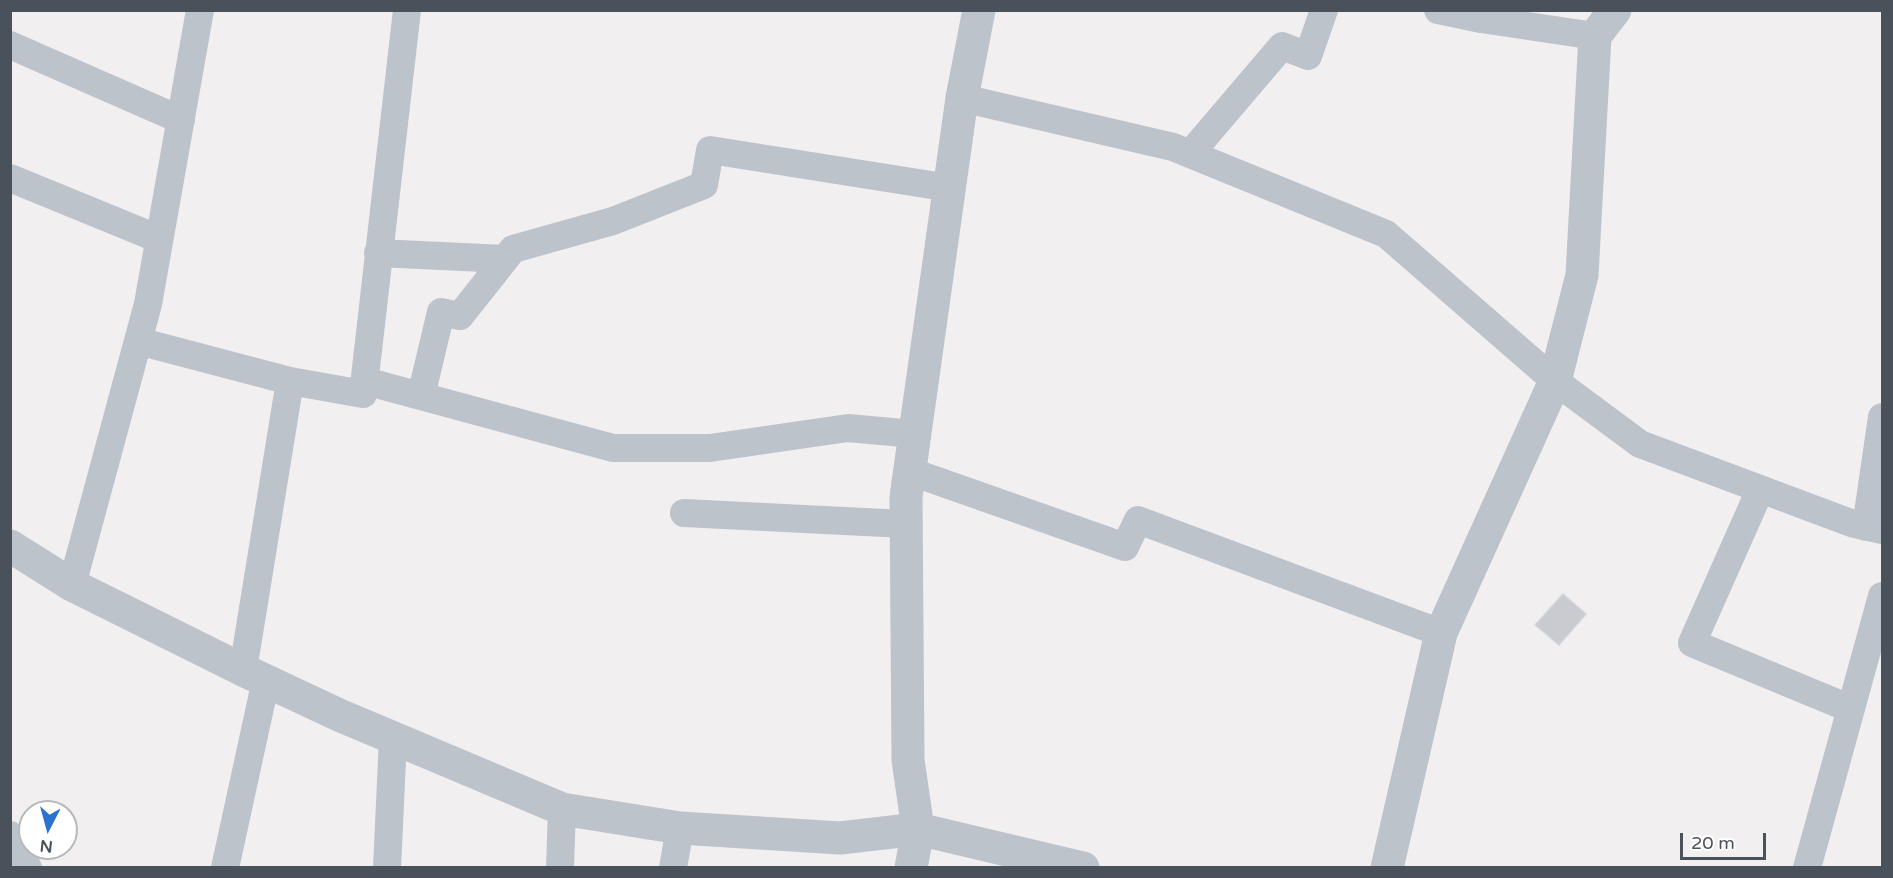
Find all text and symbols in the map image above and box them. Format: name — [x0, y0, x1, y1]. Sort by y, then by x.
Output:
north arrow — [18, 800, 78, 860]
scale bar — [1683, 821, 1768, 859]
text: 20 m — [1691, 832, 1735, 854]
text: N — [39, 835, 54, 857]

